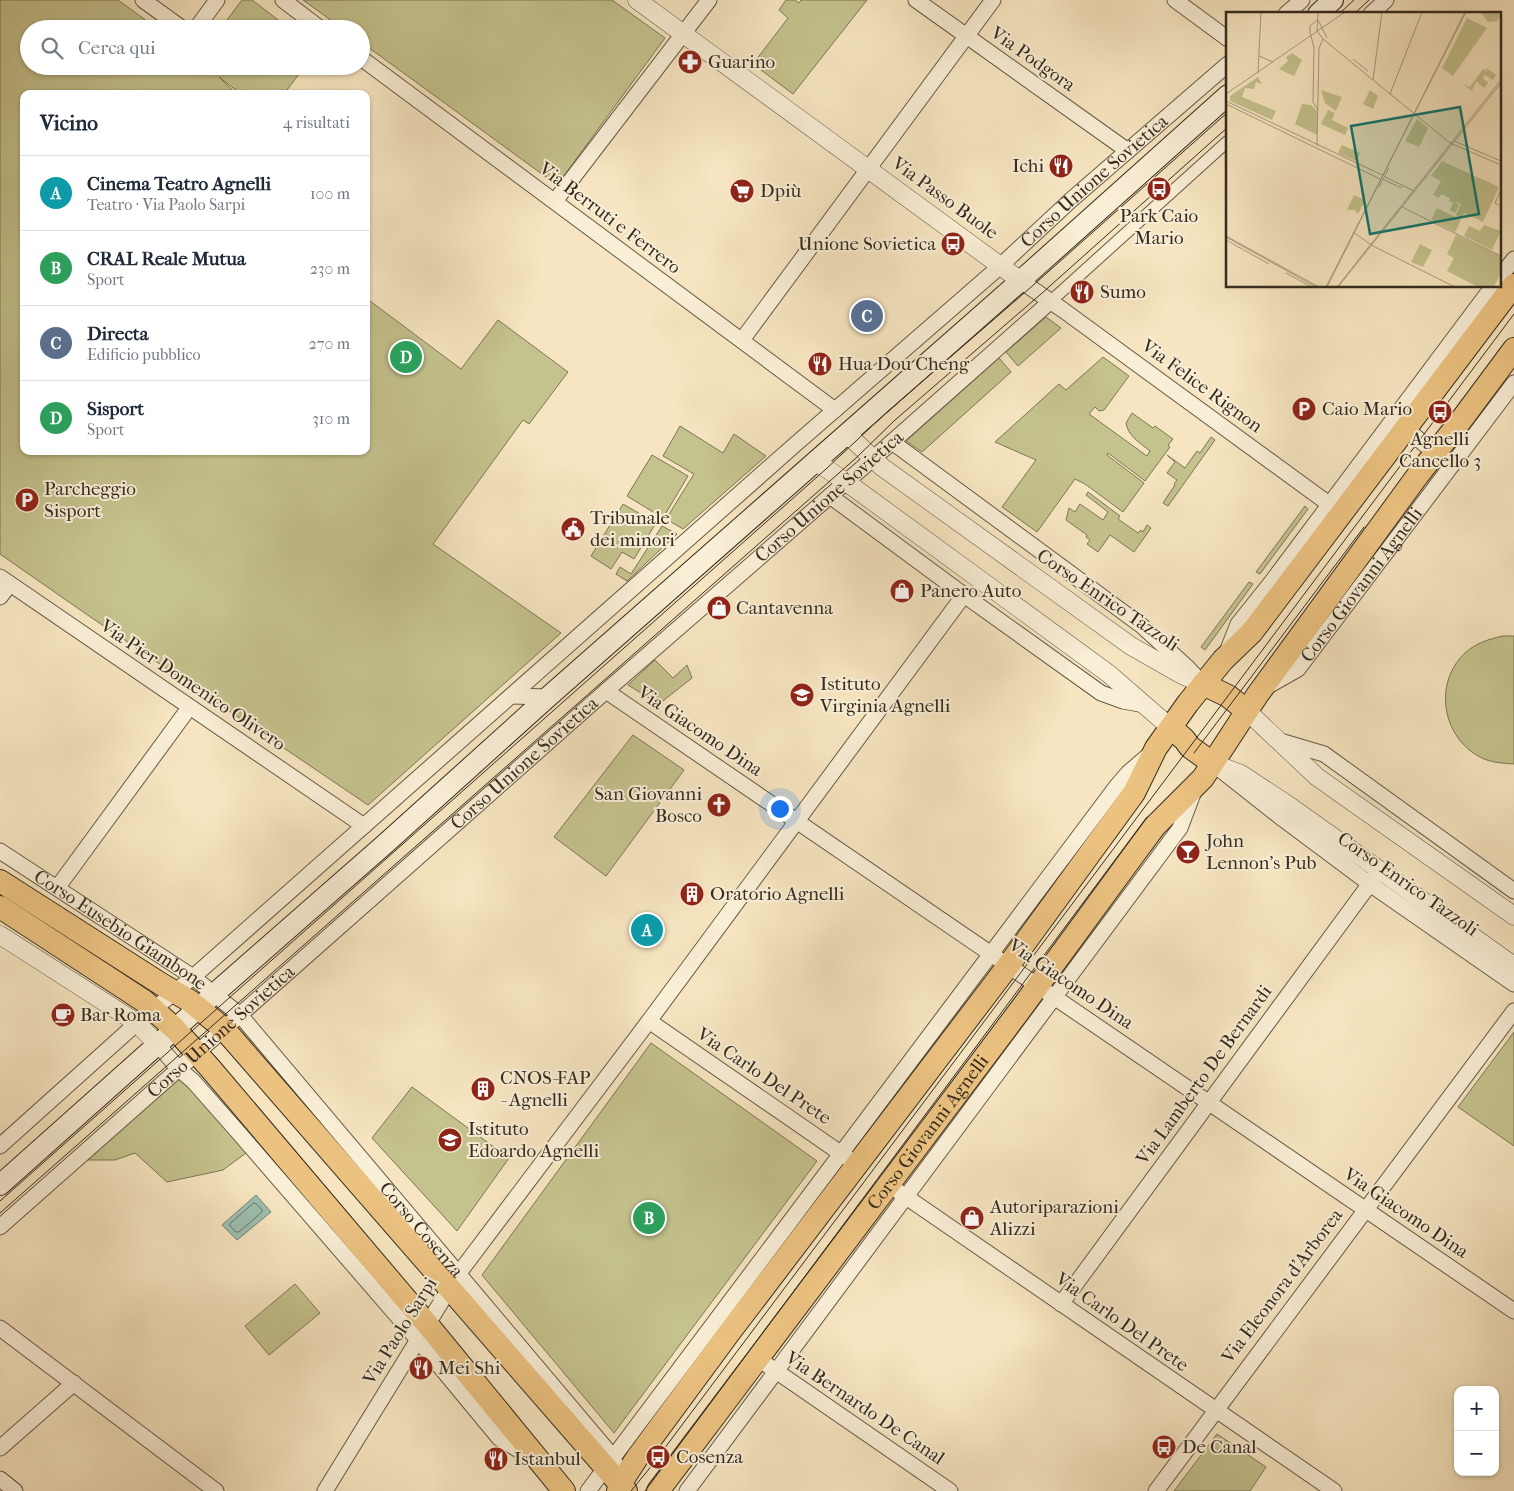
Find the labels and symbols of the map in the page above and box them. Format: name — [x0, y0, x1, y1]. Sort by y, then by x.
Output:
inset map — [1226, 12, 1502, 288]
street label: Via Podgora — [986, 21, 1080, 96]
pharmacy icon: Guarino — [677, 49, 703, 75]
place label: Guarino — [708, 51, 776, 73]
street label: Corso Unione Sovietica — [1016, 110, 1173, 252]
street label: Via Passo Buole — [887, 152, 1002, 244]
restaurant icon: Ichi — [1048, 153, 1074, 179]
place label: Ichi — [1012, 155, 1044, 177]
street label: Via Berruti e Ferrero — [534, 157, 686, 279]
bus stop icon: Park Caio Mario — [1146, 176, 1172, 202]
supermarket icon: Dpiù — [729, 178, 755, 204]
place label: Dpiù — [760, 180, 801, 202]
place label: Park Caio Mario — [1120, 205, 1199, 249]
bus stop icon: Unione Sovietica — [940, 231, 966, 257]
place label: Unione Sovietica — [798, 233, 936, 255]
restaurant icon: Sumo — [1069, 279, 1095, 305]
place label: Sumo — [1100, 281, 1146, 303]
pin: C — [851, 297, 883, 335]
street label: Via Felice Rignon — [1137, 334, 1267, 437]
pin: D — [390, 338, 422, 376]
restaurant icon: Hua Dou Cheng — [807, 351, 833, 377]
place label: Hua Dou Cheng — [838, 353, 970, 375]
parking icon: Caio Mario — [1291, 396, 1317, 422]
place label: Caio Mario — [1322, 398, 1412, 420]
bus stop icon: Agnelli Cancello 3 — [1427, 399, 1453, 425]
street label: Corso Unione Sovietica — [751, 426, 908, 567]
place label: Agnelli Cancello 3 — [1399, 428, 1481, 472]
place label: Parcheggio Sisport — [44, 478, 136, 522]
parking icon: Parcheggio Sisport — [14, 487, 40, 513]
street label: Corso Giovanni Agnelli — [1296, 503, 1427, 667]
place label: Tribunale dei minori — [590, 507, 675, 551]
public building icon: Tribunale dei minori — [560, 516, 586, 542]
street label: Corso Enrico Tazzoli — [1033, 544, 1184, 656]
shop icon: Panero Auto — [889, 578, 915, 604]
place label: Panero Auto — [920, 580, 1022, 602]
shop icon: Cantavenna — [706, 595, 732, 621]
place label: Cantavenna — [736, 597, 833, 619]
street label: Via Pier Domenico Olivero — [95, 614, 290, 755]
place label: Istituto Virginia Agnelli — [819, 673, 951, 717]
street label: Via Giacomo Dina — [633, 681, 767, 781]
school or university icon: Istituto Virginia Agnelli — [789, 682, 815, 708]
street label: Corso Unione Sovietica — [446, 692, 603, 834]
place label: San Giovanni Bosco — [594, 783, 702, 827]
church icon: San Giovanni Bosco — [706, 792, 732, 818]
your location — [767, 796, 793, 822]
street label: Corso Enrico Tazzoli — [1333, 827, 1483, 941]
place label: John Lennon's Pub — [1204, 830, 1316, 874]
bar icon: John Lennon's Pub — [1175, 839, 1201, 865]
street label: Corso Eusebio Giambone — [30, 865, 211, 995]
building icon: Oratorio Agnelli — [679, 881, 705, 907]
place label: Oratorio Agnelli — [710, 883, 845, 905]
pin: A — [631, 911, 663, 949]
street label: Via Giacomo Dina — [1004, 934, 1138, 1034]
street label: Corso Unione Sovietica — [143, 960, 299, 1103]
street label: Via Lamberto De Bernardi — [1131, 981, 1277, 1170]
cafe icon: Bar Roma — [50, 1002, 76, 1028]
place label: Bar Roma — [80, 1004, 161, 1026]
street label: Via Carlo Del Prete — [692, 1022, 835, 1129]
street label: Corso Giovanni Agnelli — [863, 1050, 994, 1214]
place label: CNOS-FAP - Agnelli — [500, 1067, 591, 1111]
building icon: CNOS-FAP - Agnelli — [470, 1076, 496, 1102]
place label: Istituto Edoardo Agnelli — [468, 1118, 600, 1162]
school or university icon: Istituto Edoardo Agnelli — [437, 1127, 463, 1153]
street label: Via Giacomo Dina — [1339, 1163, 1473, 1263]
street label: Corso Cosenza — [375, 1178, 468, 1282]
place label: Autoriparazioni Alizzi — [989, 1196, 1119, 1240]
pin: B — [633, 1199, 665, 1237]
street label: Via Eleonora d'Arborea — [1216, 1204, 1347, 1368]
shop icon: Autoriparazioni Alizzi — [959, 1205, 985, 1231]
street label: Via Carlo Del Prete — [1050, 1267, 1193, 1376]
street label: Via Paolo Sarpi — [358, 1273, 442, 1389]
street label: Via Bernardo De Canal — [781, 1346, 949, 1469]
restaurant icon: Mei Shi — [408, 1355, 434, 1381]
place label: Mei Shi — [438, 1357, 501, 1379]
bus stop icon: De Canal — [1151, 1434, 1177, 1460]
place label: De Canal — [1182, 1436, 1257, 1458]
bus stop icon: Cosenza — [645, 1444, 671, 1470]
restaurant icon: Istanbul — [483, 1446, 509, 1472]
place label: Cosenza — [676, 1446, 743, 1468]
place label: Istanbul — [514, 1448, 581, 1470]

